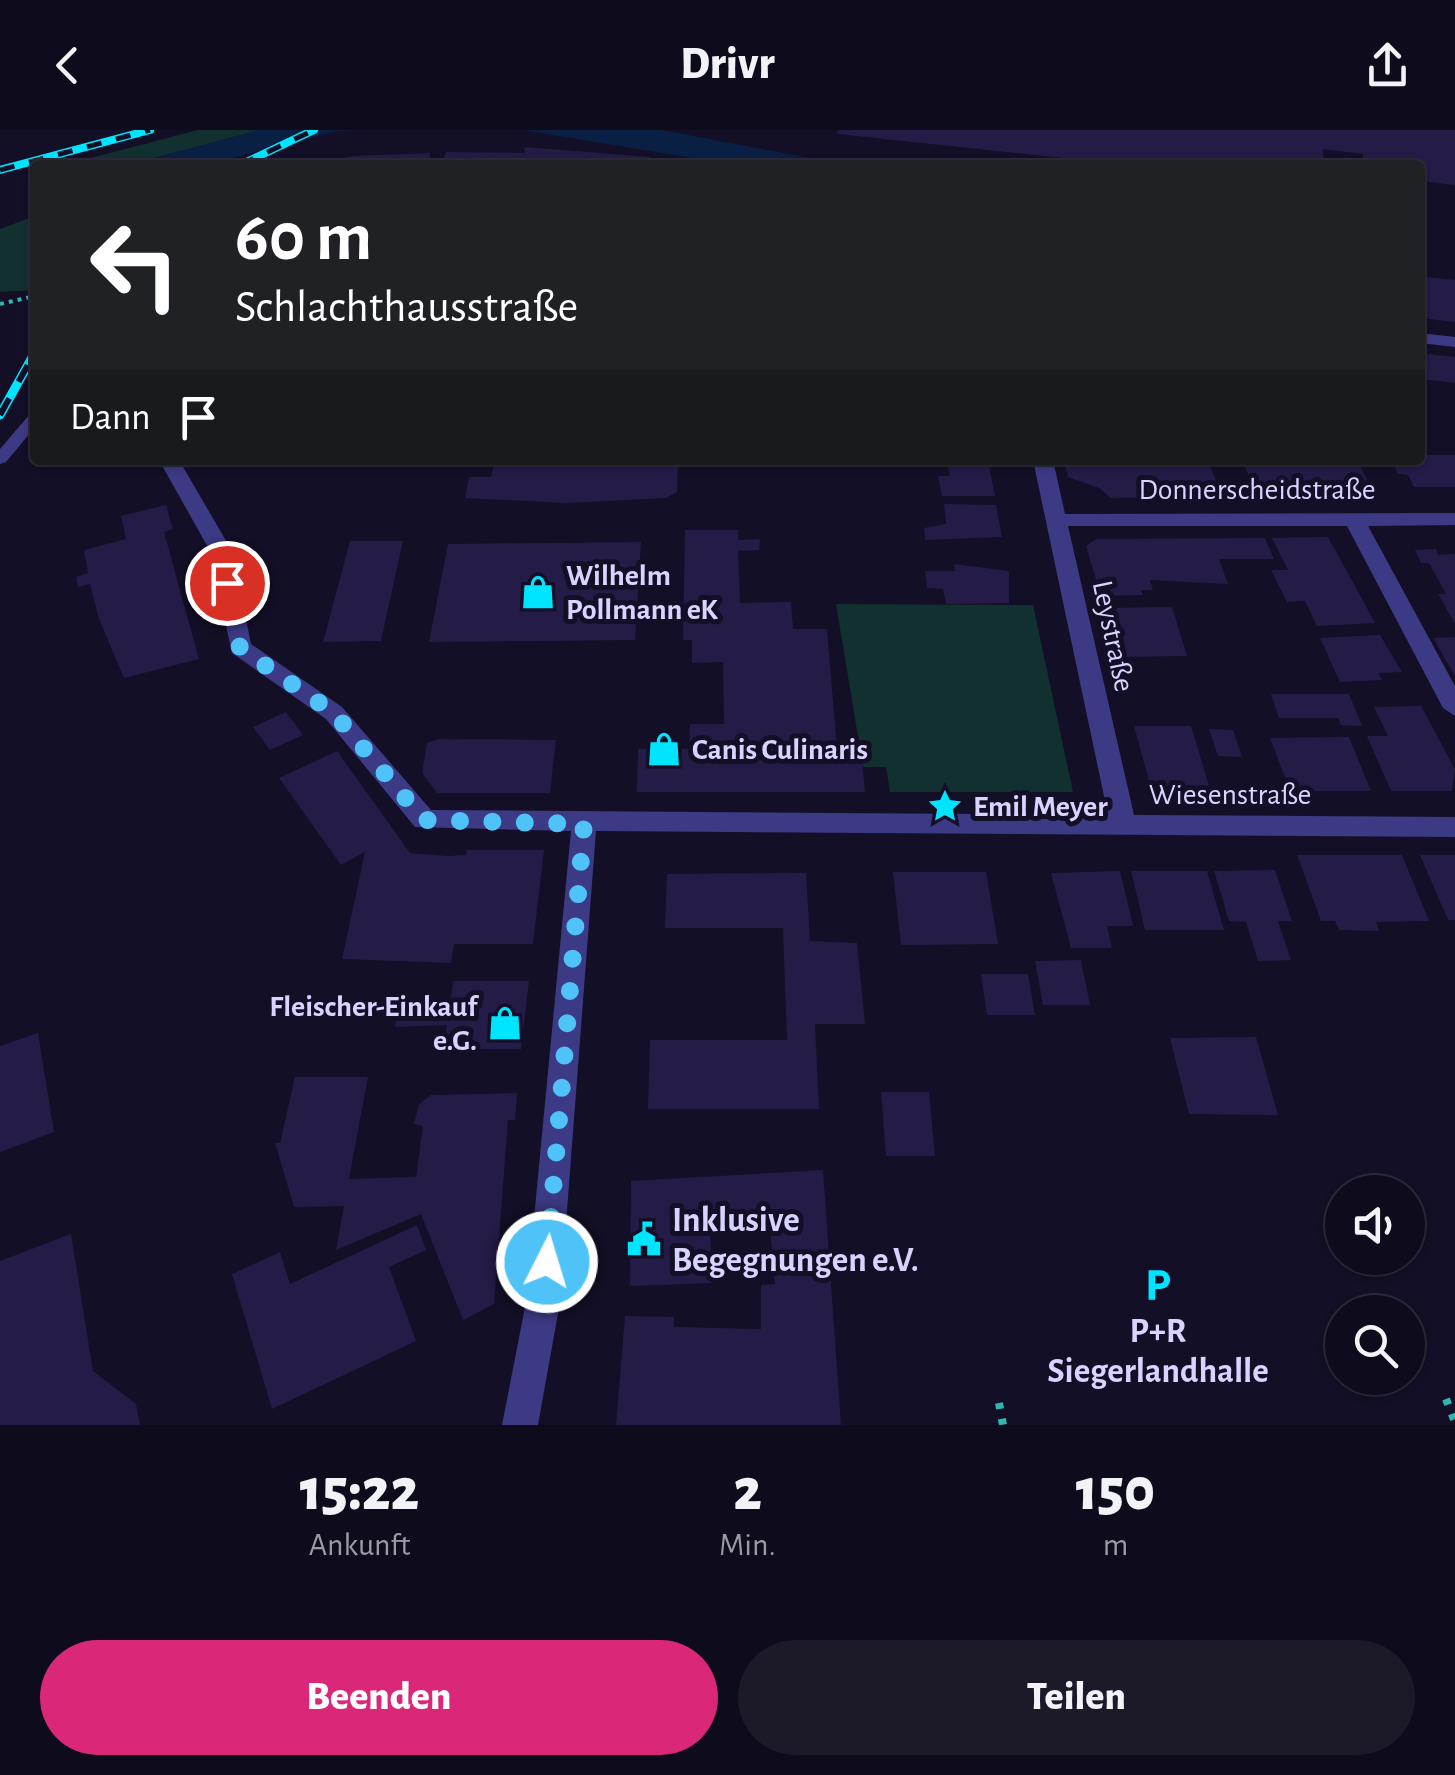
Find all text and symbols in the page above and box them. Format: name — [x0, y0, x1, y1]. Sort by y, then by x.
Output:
icon: back — [40, 38, 95, 93]
icon: share — [1360, 38, 1415, 93]
text: Drivr — [680, 42, 775, 87]
icon: left — [70, 200, 200, 330]
text: 60 m — [235, 203, 372, 273]
text: Schlachthausstraße — [235, 285, 578, 330]
icon: arrive — [171, 390, 226, 445]
text: Dann — [70, 399, 151, 437]
street label: Donnerscheidstraße — [1138, 475, 1376, 505]
pin — [185, 541, 270, 626]
icon: arrive — [200, 556, 255, 611]
place label: Wilhelm Pollmann eK — [566, 561, 718, 625]
shop icon: Wilhelm Pollmann eK — [519, 573, 557, 611]
street label: Leystraße — [1087, 578, 1139, 695]
shop icon: Canis Culinaris — [645, 730, 683, 768]
place label: Canis Culinaris — [692, 735, 868, 765]
street label: Wiesenstraße — [1149, 780, 1311, 810]
place icon: Emil Meyer — [926, 787, 964, 825]
place label: Emil Meyer — [973, 792, 1108, 822]
place label: Fleischer-Einkauf e.G. — [269, 992, 479, 1056]
shop icon: Fleischer-Einkauf e.G. — [486, 1004, 524, 1042]
map controls — [1325, 1175, 1425, 1395]
button: sound — [1325, 1175, 1425, 1275]
place label: Inklusive Begegnungen e.V. — [672, 1203, 919, 1278]
position arrow — [495, 1210, 599, 1314]
public building icon: Inklusive Begegnungen e.V. — [625, 1220, 663, 1258]
parking icon: P+R Siegerlandhalle — [1139, 1266, 1177, 1304]
button: search — [1325, 1295, 1425, 1395]
place label: P+R Siegerlandhalle — [1047, 1314, 1269, 1389]
text: 15:22 — [300, 1461, 419, 1521]
text: 2 — [733, 1461, 762, 1521]
text: 150 — [1076, 1461, 1155, 1521]
text: Ankunft — [309, 1529, 410, 1561]
text: Min. — [719, 1529, 776, 1561]
text: m — [1103, 1529, 1128, 1561]
button: Beenden — [40, 1640, 718, 1755]
button: Teilen — [738, 1640, 1415, 1755]

